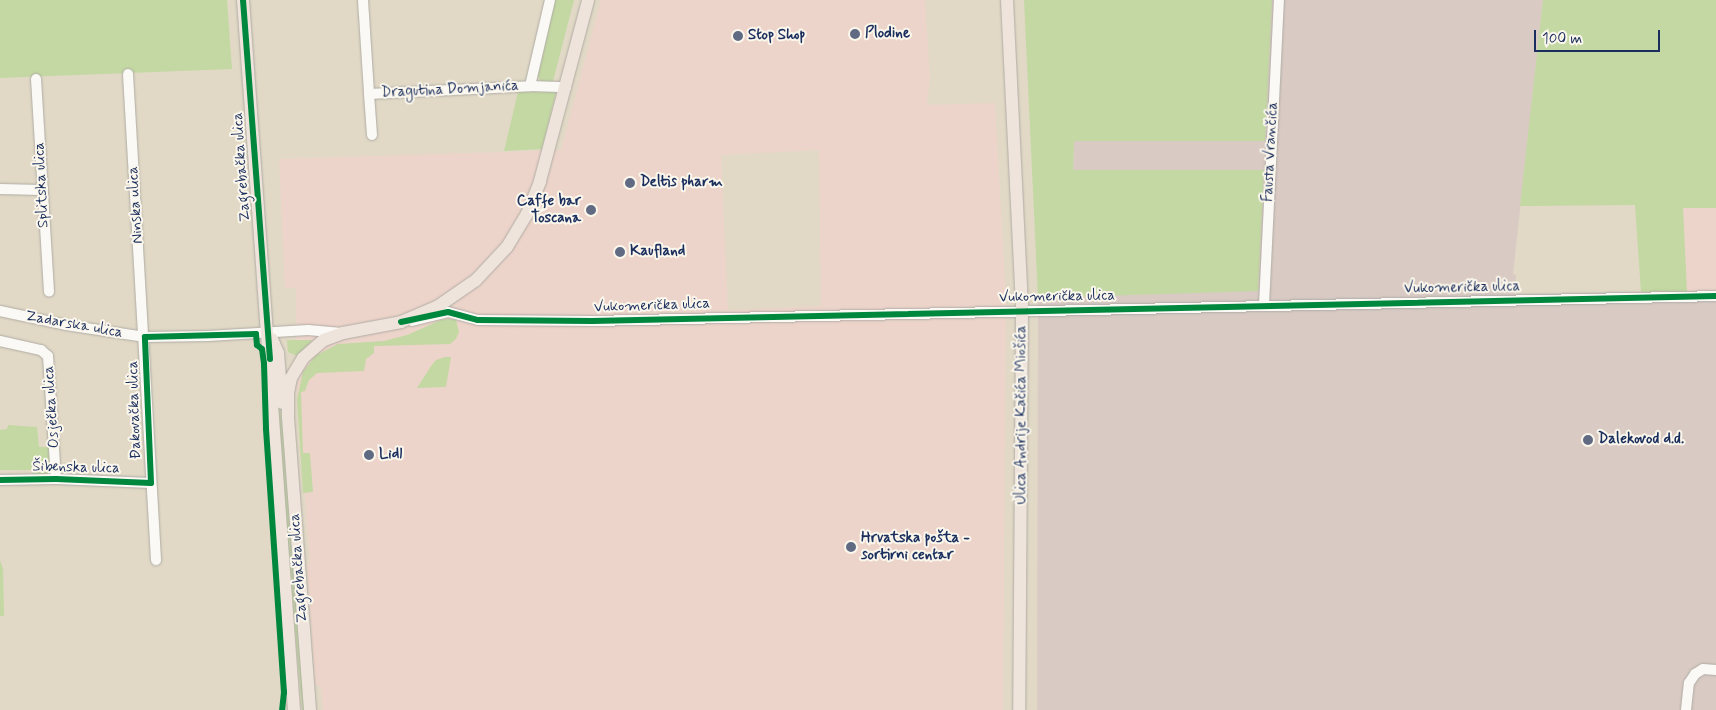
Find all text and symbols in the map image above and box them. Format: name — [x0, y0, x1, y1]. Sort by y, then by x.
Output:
scale bar — [1536, 20, 1662, 52]
place label: Plodine — [865, 25, 910, 43]
place label: Stop Shop — [748, 27, 805, 45]
marker: Plodine — [849, 28, 861, 40]
text: 100 m — [1542, 29, 1582, 49]
marker: Stop Shop — [732, 30, 744, 42]
street label: Dragutina Domjanića — [383, 78, 517, 102]
street label: Fausta Vrančića — [1259, 101, 1283, 203]
street label: Zagrebačka ulica — [229, 111, 255, 223]
street label: Splitska ulica — [31, 141, 53, 229]
street label: Ninska ulica — [124, 166, 148, 244]
place label: Deltis pharm — [640, 174, 721, 192]
marker: Deltis pharm — [624, 177, 636, 189]
place label: Caffe bar Toscana — [518, 192, 581, 227]
marker: Caffe bar Toscana — [585, 204, 597, 216]
place label: Kaufland — [630, 243, 685, 261]
marker: Kaufland — [614, 246, 626, 258]
street label: Vukomerička ulica — [1403, 278, 1521, 298]
street label: Vukomerička ulica — [998, 287, 1116, 307]
street label: Vukomerička ulica — [593, 295, 711, 317]
street label: Zadarska ulica — [24, 308, 124, 342]
street label: Ulica Andrije Kačića Miošića — [1013, 325, 1031, 505]
street label: Đakovačka ulica — [124, 360, 146, 460]
street label: Osječka ulica — [40, 364, 64, 450]
place label: Dalekovod d.d. — [1598, 431, 1683, 449]
marker: Dalekovod d.d. — [1582, 434, 1594, 446]
place label: Lidl — [379, 446, 402, 464]
marker: Lidl — [363, 449, 375, 461]
street label: Šibenska ulica — [31, 458, 121, 478]
street label: Zagrebačka ulica — [286, 512, 312, 624]
place label: Hrvatska pošta - sortirni centar — [861, 529, 971, 564]
marker: Hrvatska pošta - sortirni centar — [845, 541, 857, 553]

